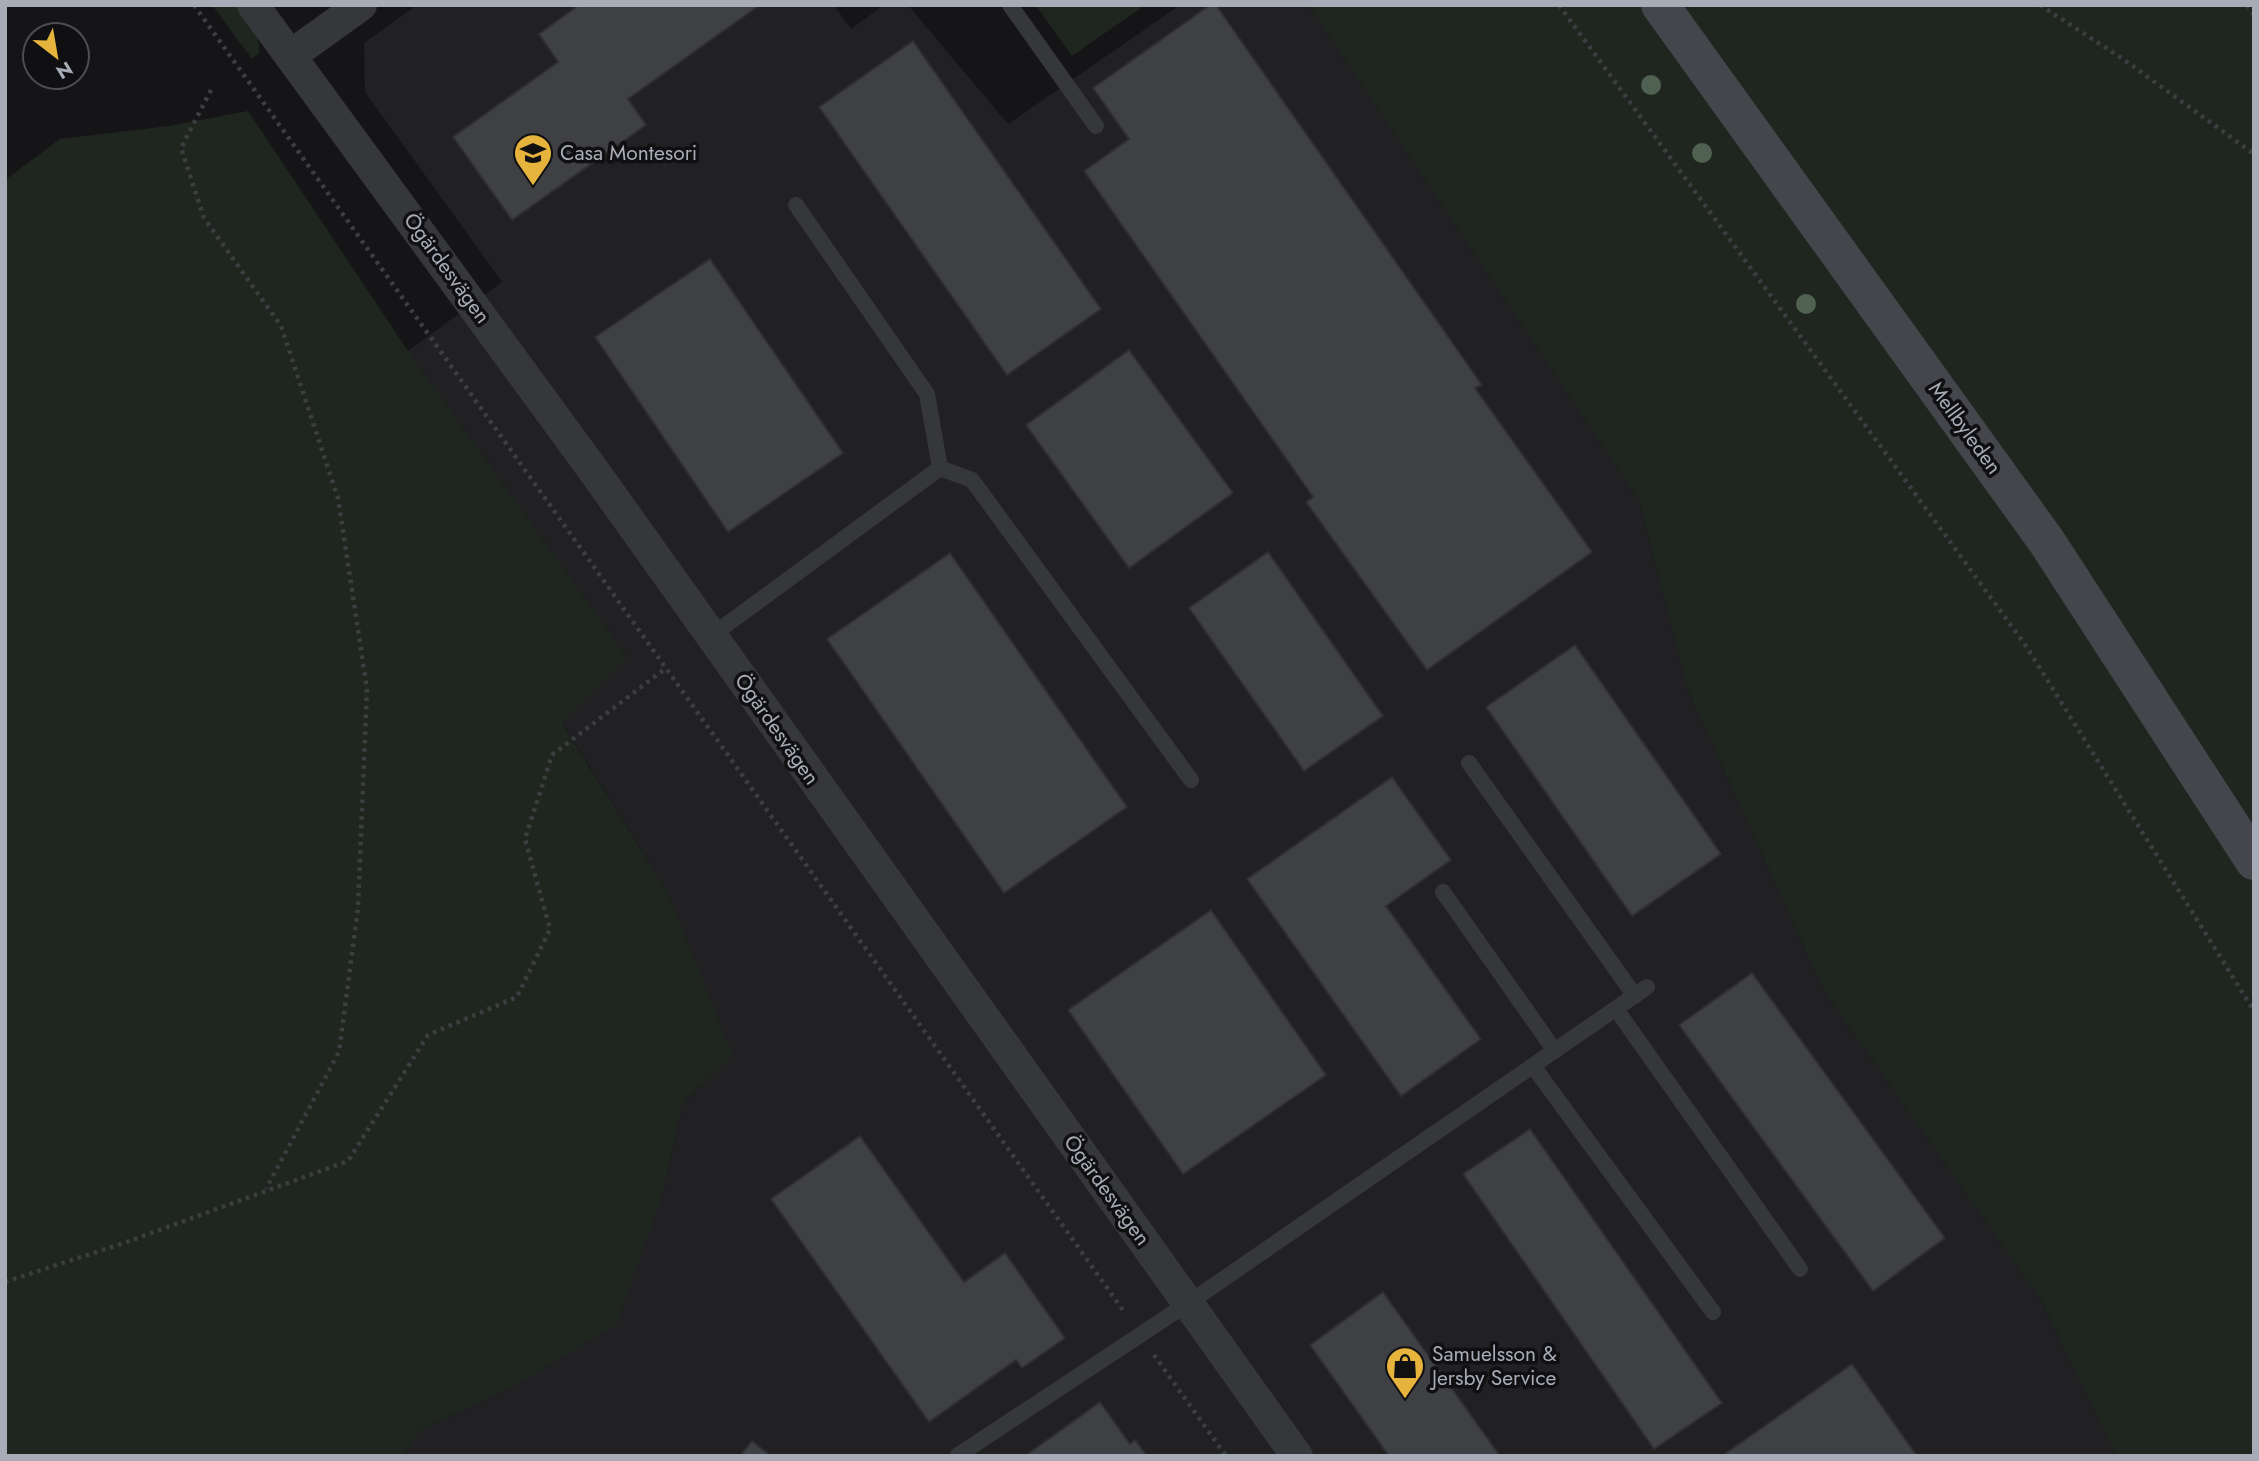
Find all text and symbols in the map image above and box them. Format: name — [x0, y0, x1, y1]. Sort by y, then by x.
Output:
north arrow — [21, 21, 91, 91]
text: N — [51, 55, 78, 86]
school or university icon: Casa Montesori — [512, 132, 554, 187]
place label: Casa Montesori — [560, 138, 697, 168]
street label: Ögärdesvägen — [397, 206, 497, 330]
street label: Mellbyleden — [1921, 376, 2009, 480]
street label: Ögärdesvägen — [727, 667, 827, 791]
street label: Ögärdesvägen — [1057, 1128, 1157, 1252]
place label: Samuelsson & Jersby Service — [1429, 1339, 1557, 1393]
shop icon: Samuelsson & Jersby Service — [1384, 1345, 1426, 1400]

